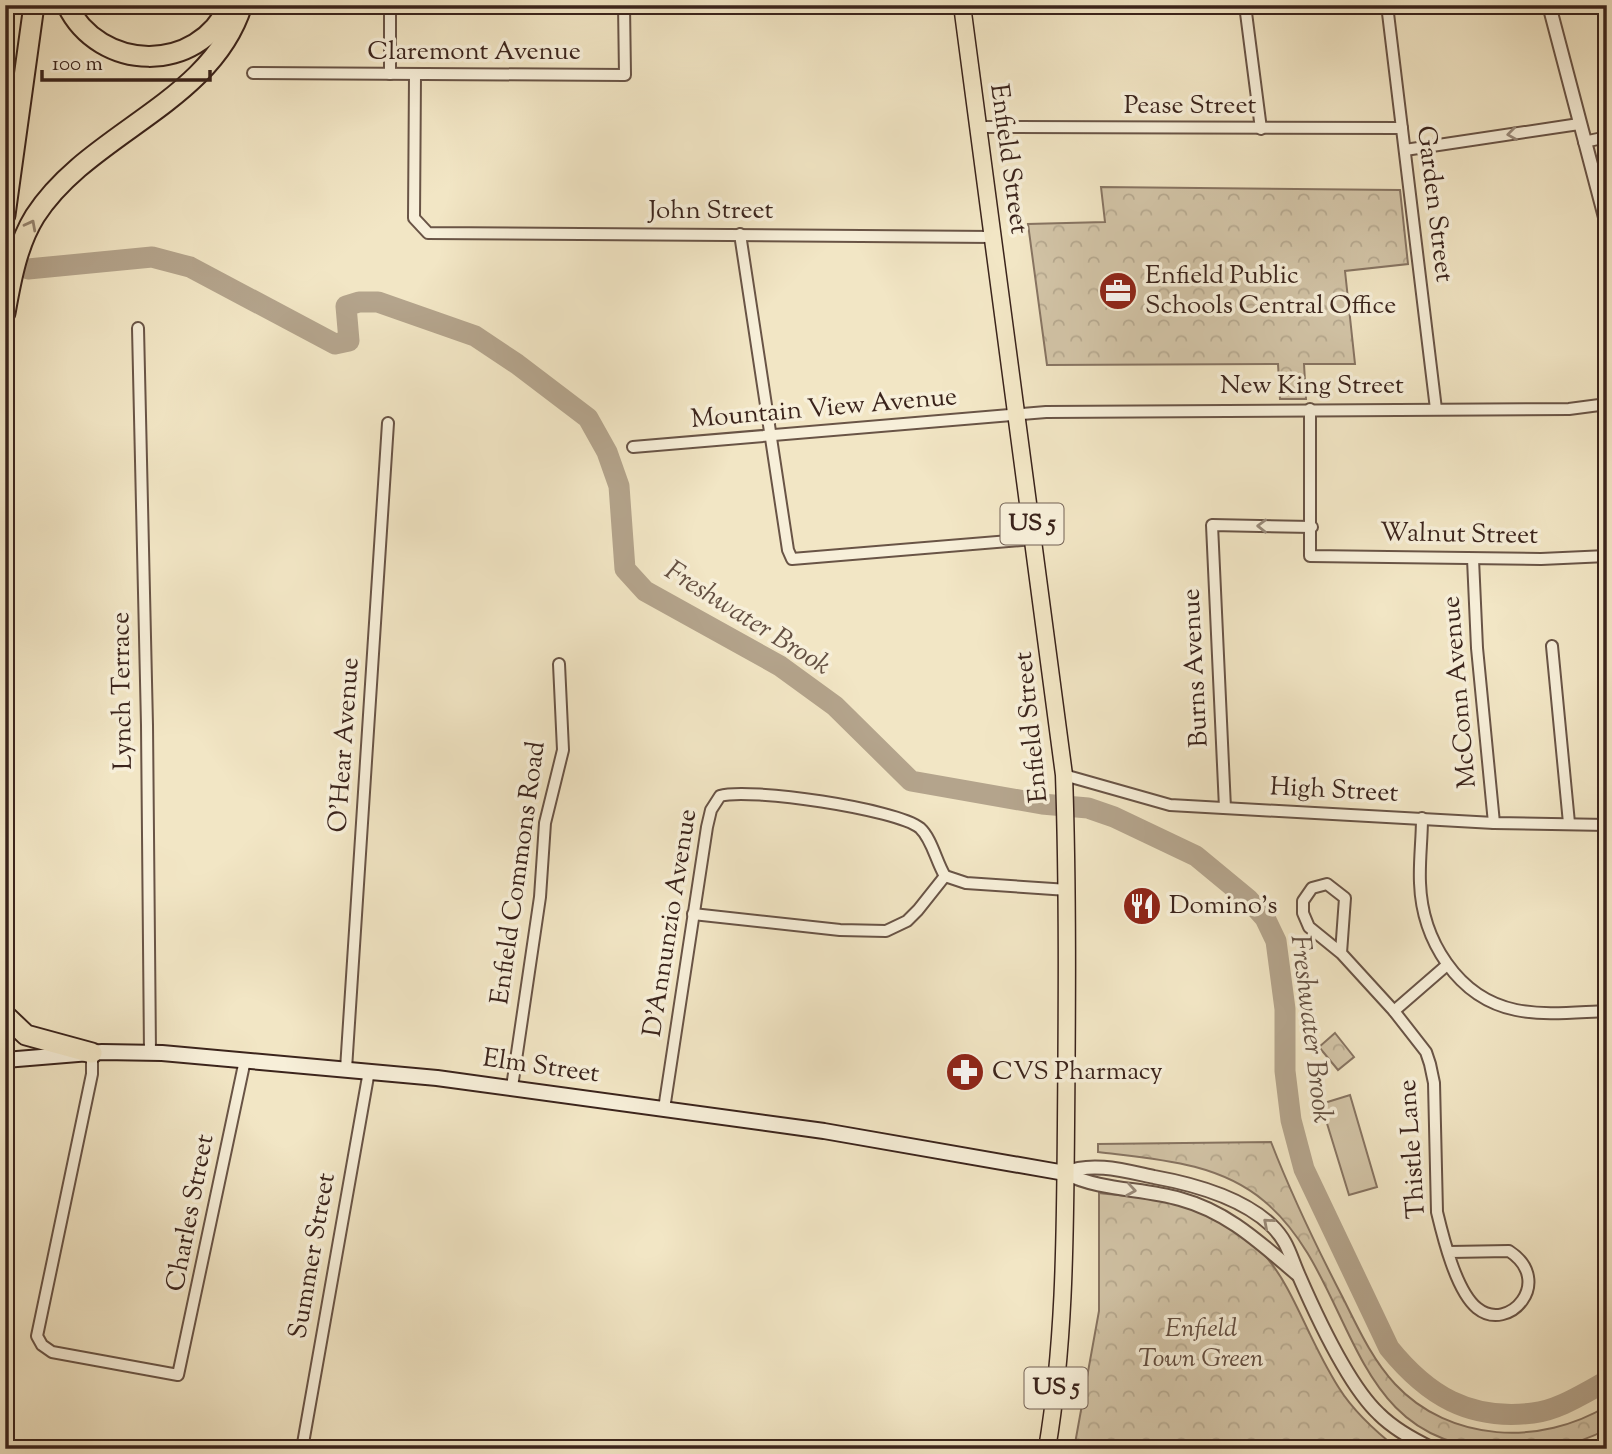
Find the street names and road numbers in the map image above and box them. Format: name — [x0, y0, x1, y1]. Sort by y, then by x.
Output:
street label: Claremont Avenue — [367, 34, 581, 71]
street label: Enfield Street — [979, 81, 1037, 237]
street label: Pease Street — [1124, 88, 1256, 125]
street label: Garden Street — [1406, 124, 1462, 284]
street label: John Street — [647, 193, 774, 230]
street label: New King Street — [1220, 368, 1404, 405]
street label: Mountain View Avenue — [689, 379, 959, 439]
road number: US 5 — [1000, 504, 1064, 544]
street label: Walnut Street — [1380, 515, 1539, 555]
street label: Burns Avenue — [1173, 588, 1219, 748]
street label: McConn Avenue — [1433, 594, 1487, 790]
street label: Lynch Terrace — [103, 611, 143, 771]
street label: Enfield Street — [1006, 650, 1058, 804]
street label: O'Hear Avenue — [320, 656, 370, 834]
street label: Enfield Commons Road — [482, 739, 556, 1007]
street label: High Street — [1269, 769, 1399, 813]
street label: D'Annunzio Avenue — [635, 806, 707, 1040]
street label: Elm Street — [480, 1041, 602, 1093]
street label: Thistle Lane — [1390, 1078, 1436, 1220]
street label: Charles Street — [158, 1131, 224, 1295]
street label: Summer Street — [280, 1170, 346, 1342]
road number: US 5 — [1024, 1368, 1088, 1408]

